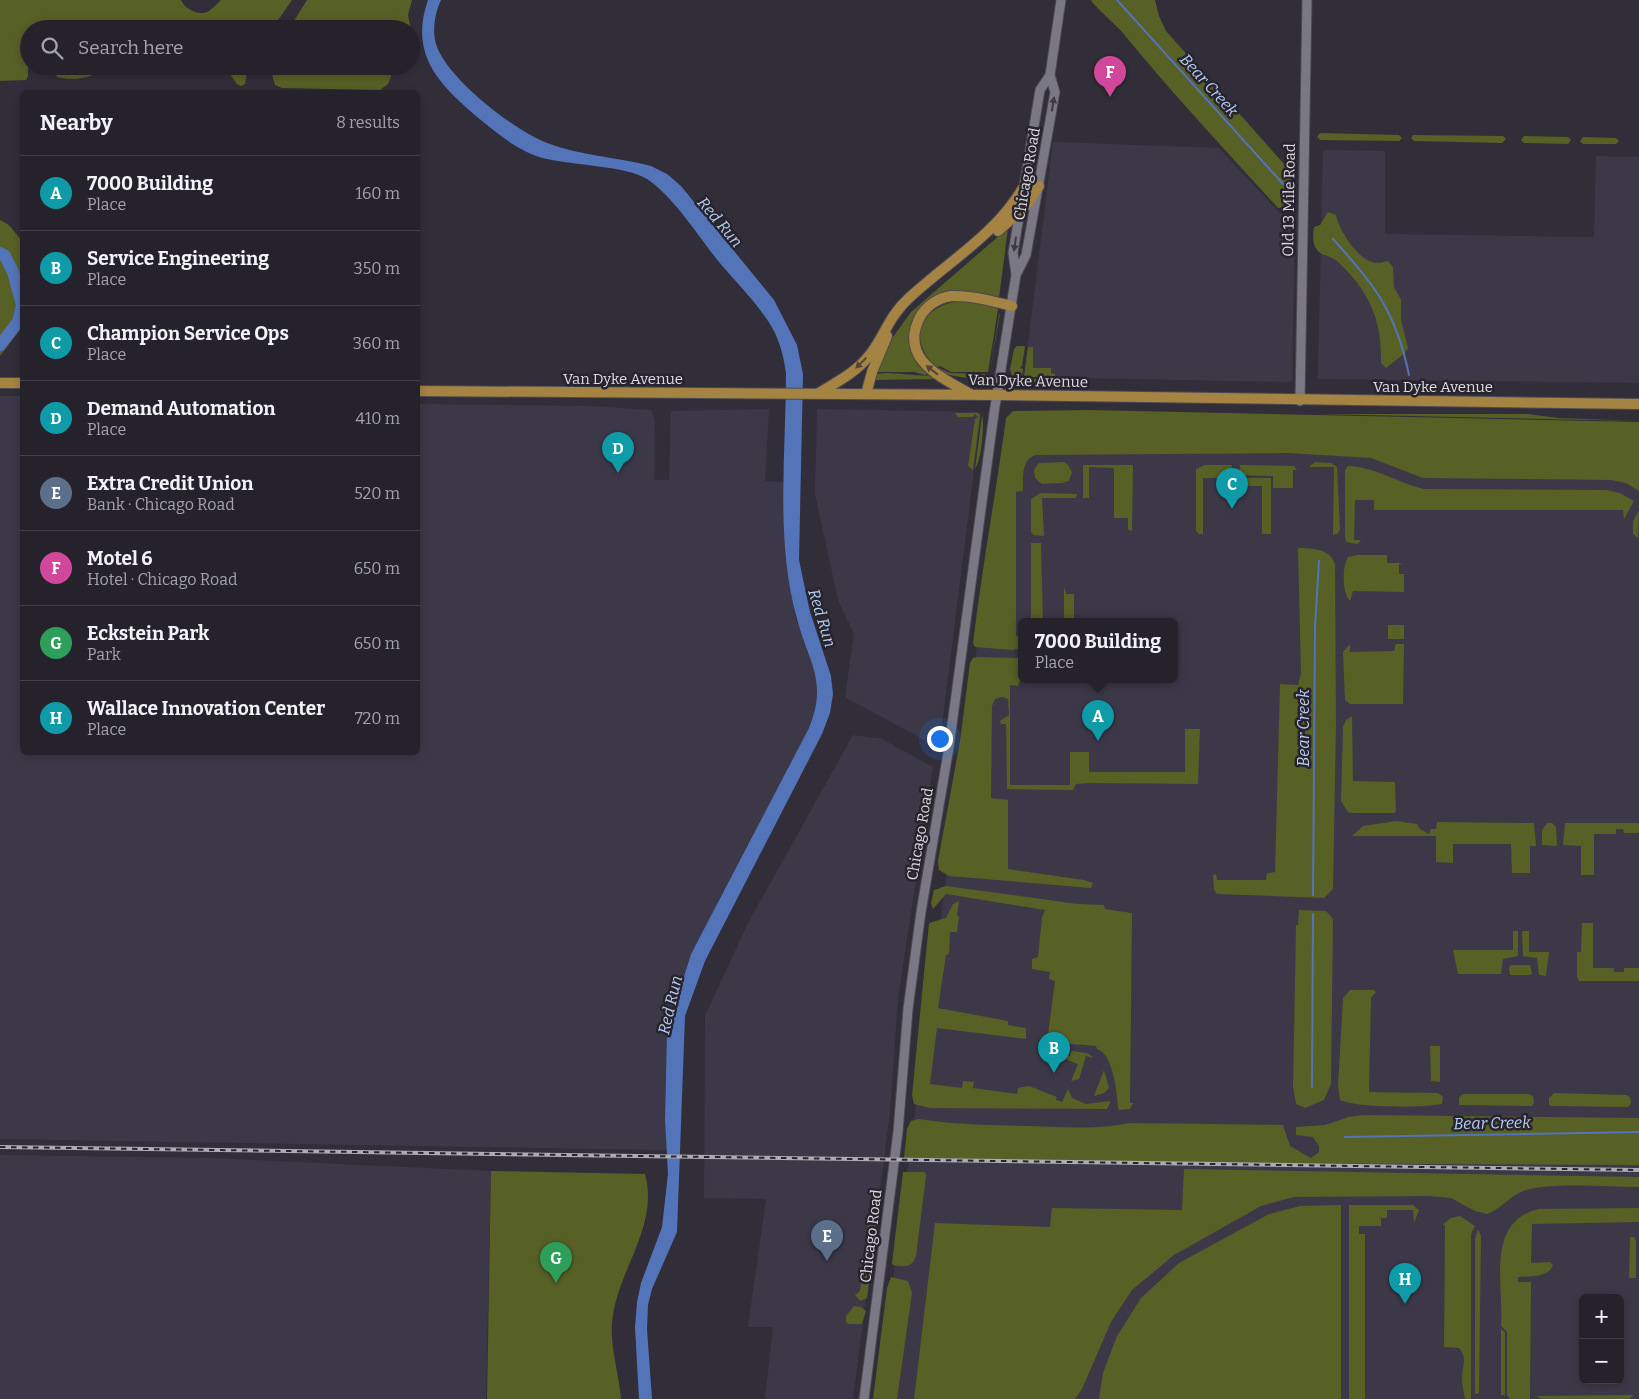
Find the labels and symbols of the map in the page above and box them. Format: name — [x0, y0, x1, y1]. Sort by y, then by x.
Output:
water label: Bear Creek — [1176, 50, 1242, 120]
pin: F — [1094, 56, 1126, 97]
one-way arrow — [1049, 95, 1057, 111]
street label: Chicago Road — [1010, 126, 1044, 222]
street label: Old 13 Mile Road — [1279, 143, 1299, 257]
water label: Red Run — [694, 193, 746, 251]
one-way arrow — [1011, 236, 1019, 252]
one-way arrow — [856, 357, 868, 369]
one-way arrow — [925, 365, 938, 376]
street label: Van Dyke Avenue — [563, 370, 683, 388]
street label: Van Dyke Avenue — [968, 371, 1088, 391]
street label: Van Dyke Avenue — [1373, 378, 1493, 396]
pin: D — [602, 432, 634, 473]
pin: C — [1216, 468, 1248, 509]
water label: Red Run — [804, 587, 840, 649]
water label: Bear Creek — [1294, 689, 1313, 767]
pin: A — [1082, 700, 1114, 741]
your location — [927, 726, 953, 752]
street label: Chicago Road — [903, 786, 937, 882]
water label: Red Run — [654, 974, 686, 1036]
pin: B — [1038, 1032, 1070, 1073]
water label: Bear Creek — [1453, 1113, 1531, 1133]
street label: Chicago Road — [856, 1188, 886, 1284]
pin: E — [811, 1220, 843, 1261]
pin: G — [540, 1242, 572, 1283]
pin: H — [1389, 1263, 1421, 1304]

